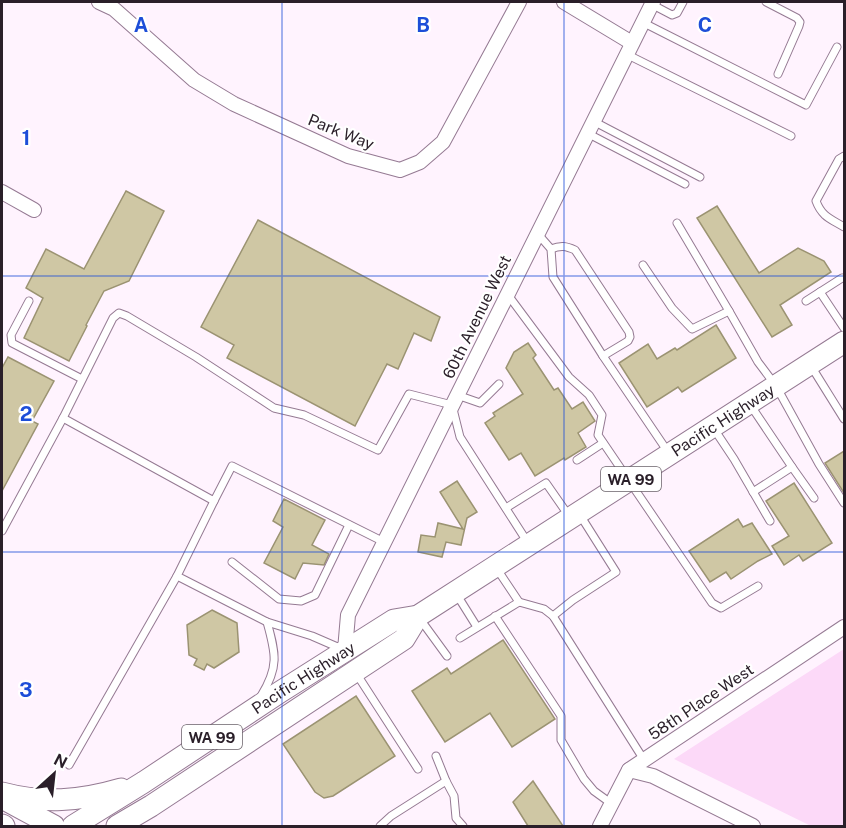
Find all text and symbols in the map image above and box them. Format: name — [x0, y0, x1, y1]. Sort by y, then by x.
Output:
text: A — [134, 13, 148, 37]
text: B — [416, 13, 430, 37]
text: C — [698, 13, 712, 37]
street label: Park Way — [305, 110, 377, 154]
text: 1 — [22, 126, 30, 150]
street label: 60th Avenue West — [439, 252, 515, 382]
street label: Pacific Highway — [668, 380, 778, 460]
text: 2 — [20, 402, 32, 426]
road number: WA 99 — [601, 467, 661, 491]
street label: Pacific Highway — [248, 637, 359, 718]
street label: 58th Place West — [645, 660, 757, 744]
text: 3 — [19, 678, 33, 702]
road number: WA 99 — [182, 725, 242, 749]
north arrow — [24, 744, 84, 804]
text: N — [51, 750, 70, 772]

